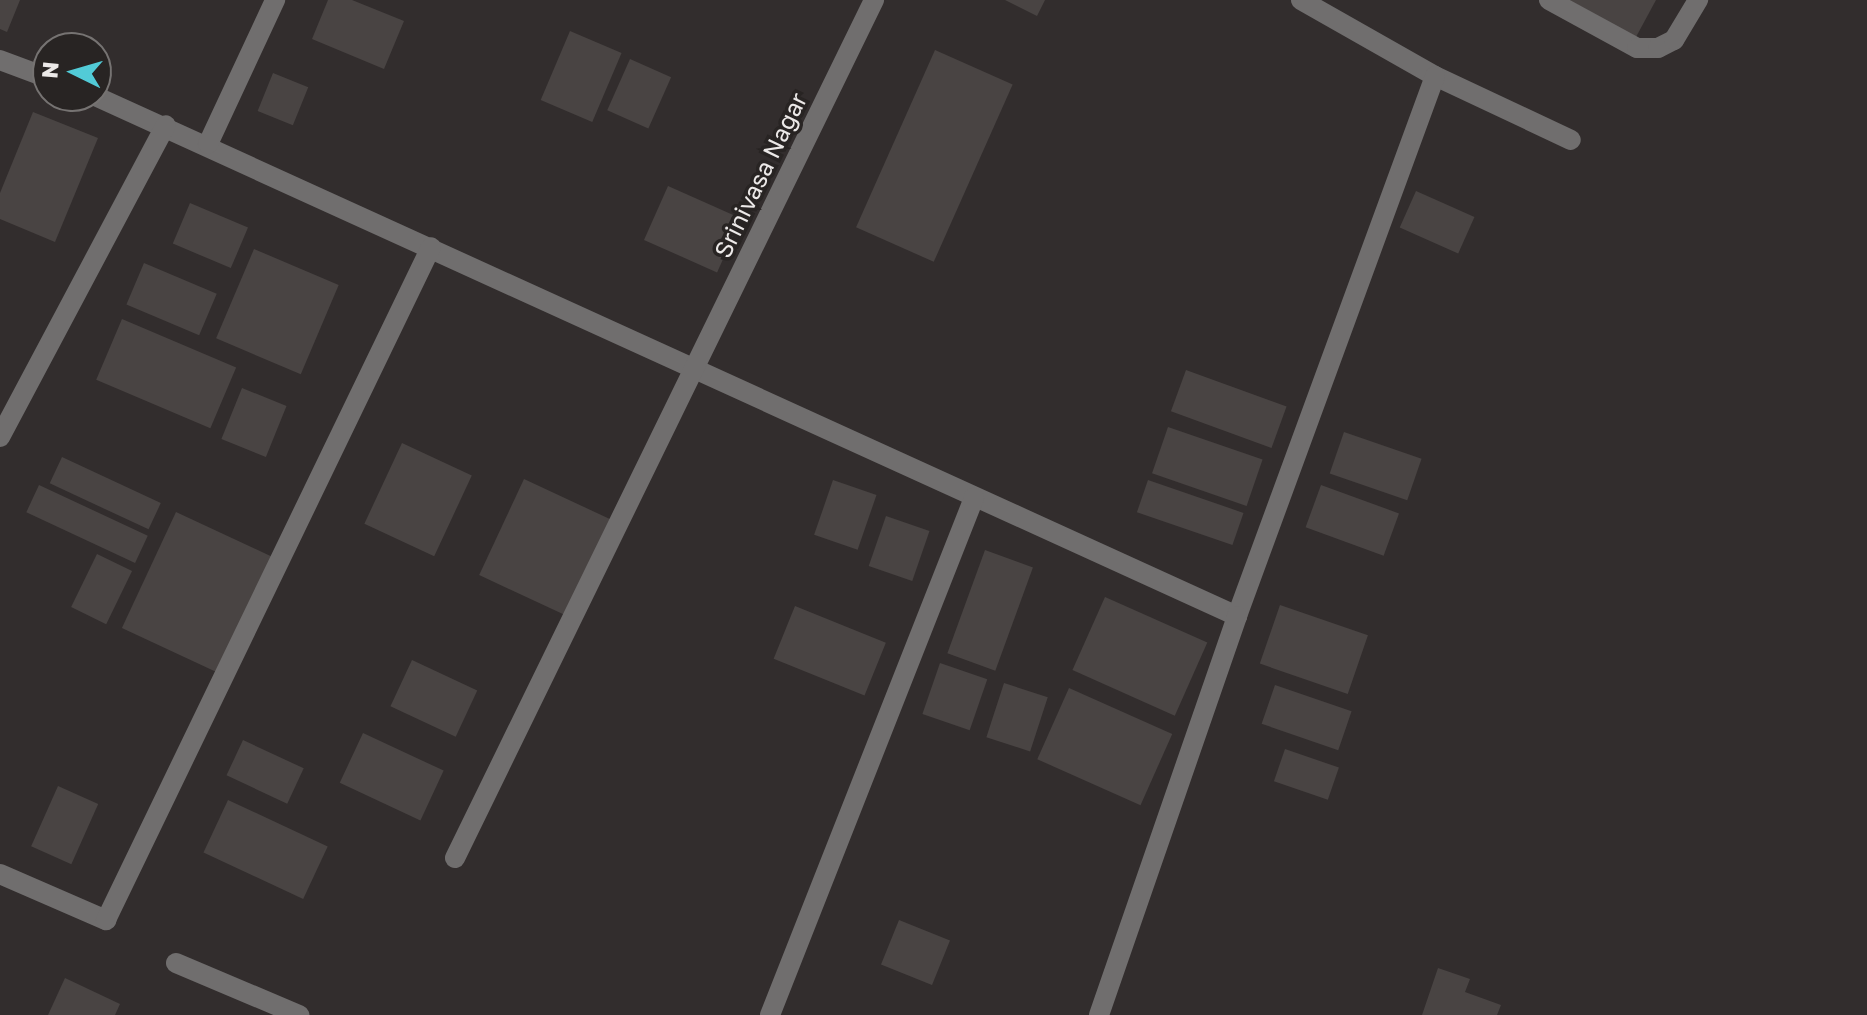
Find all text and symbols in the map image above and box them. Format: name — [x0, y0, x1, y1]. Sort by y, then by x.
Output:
north arrow — [32, 32, 112, 112]
text: N — [35, 61, 64, 80]
street label: Srinivasa Nagar — [708, 88, 812, 262]

